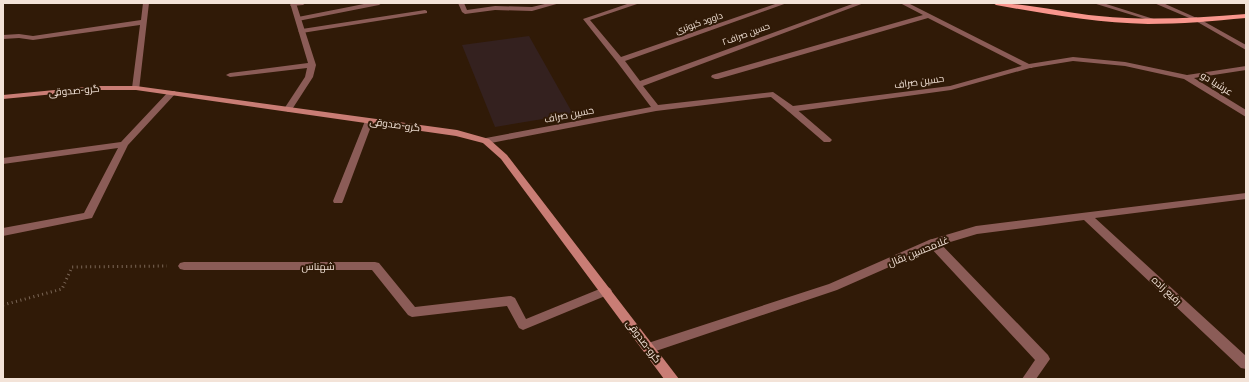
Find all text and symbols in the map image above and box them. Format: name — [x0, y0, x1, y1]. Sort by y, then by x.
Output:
street label: داوود کبوتری — [674, 10, 724, 36]
street label: حسین صراف۲ — [721, 21, 771, 47]
street label: عرشیا دو — [1198, 69, 1235, 98]
street label: حسین صراف — [893, 73, 945, 91]
street label: گرو-صدوقی — [48, 83, 100, 99]
street label: حسین صراف — [543, 104, 595, 126]
street label: گرو-صدوقی — [369, 116, 421, 134]
street label: غلامحسین بقال — [886, 234, 951, 270]
street label: شهناس — [302, 261, 334, 273]
street label: رفیع زاده — [1149, 274, 1184, 307]
street label: گرو-صدوقی — [623, 318, 663, 366]

